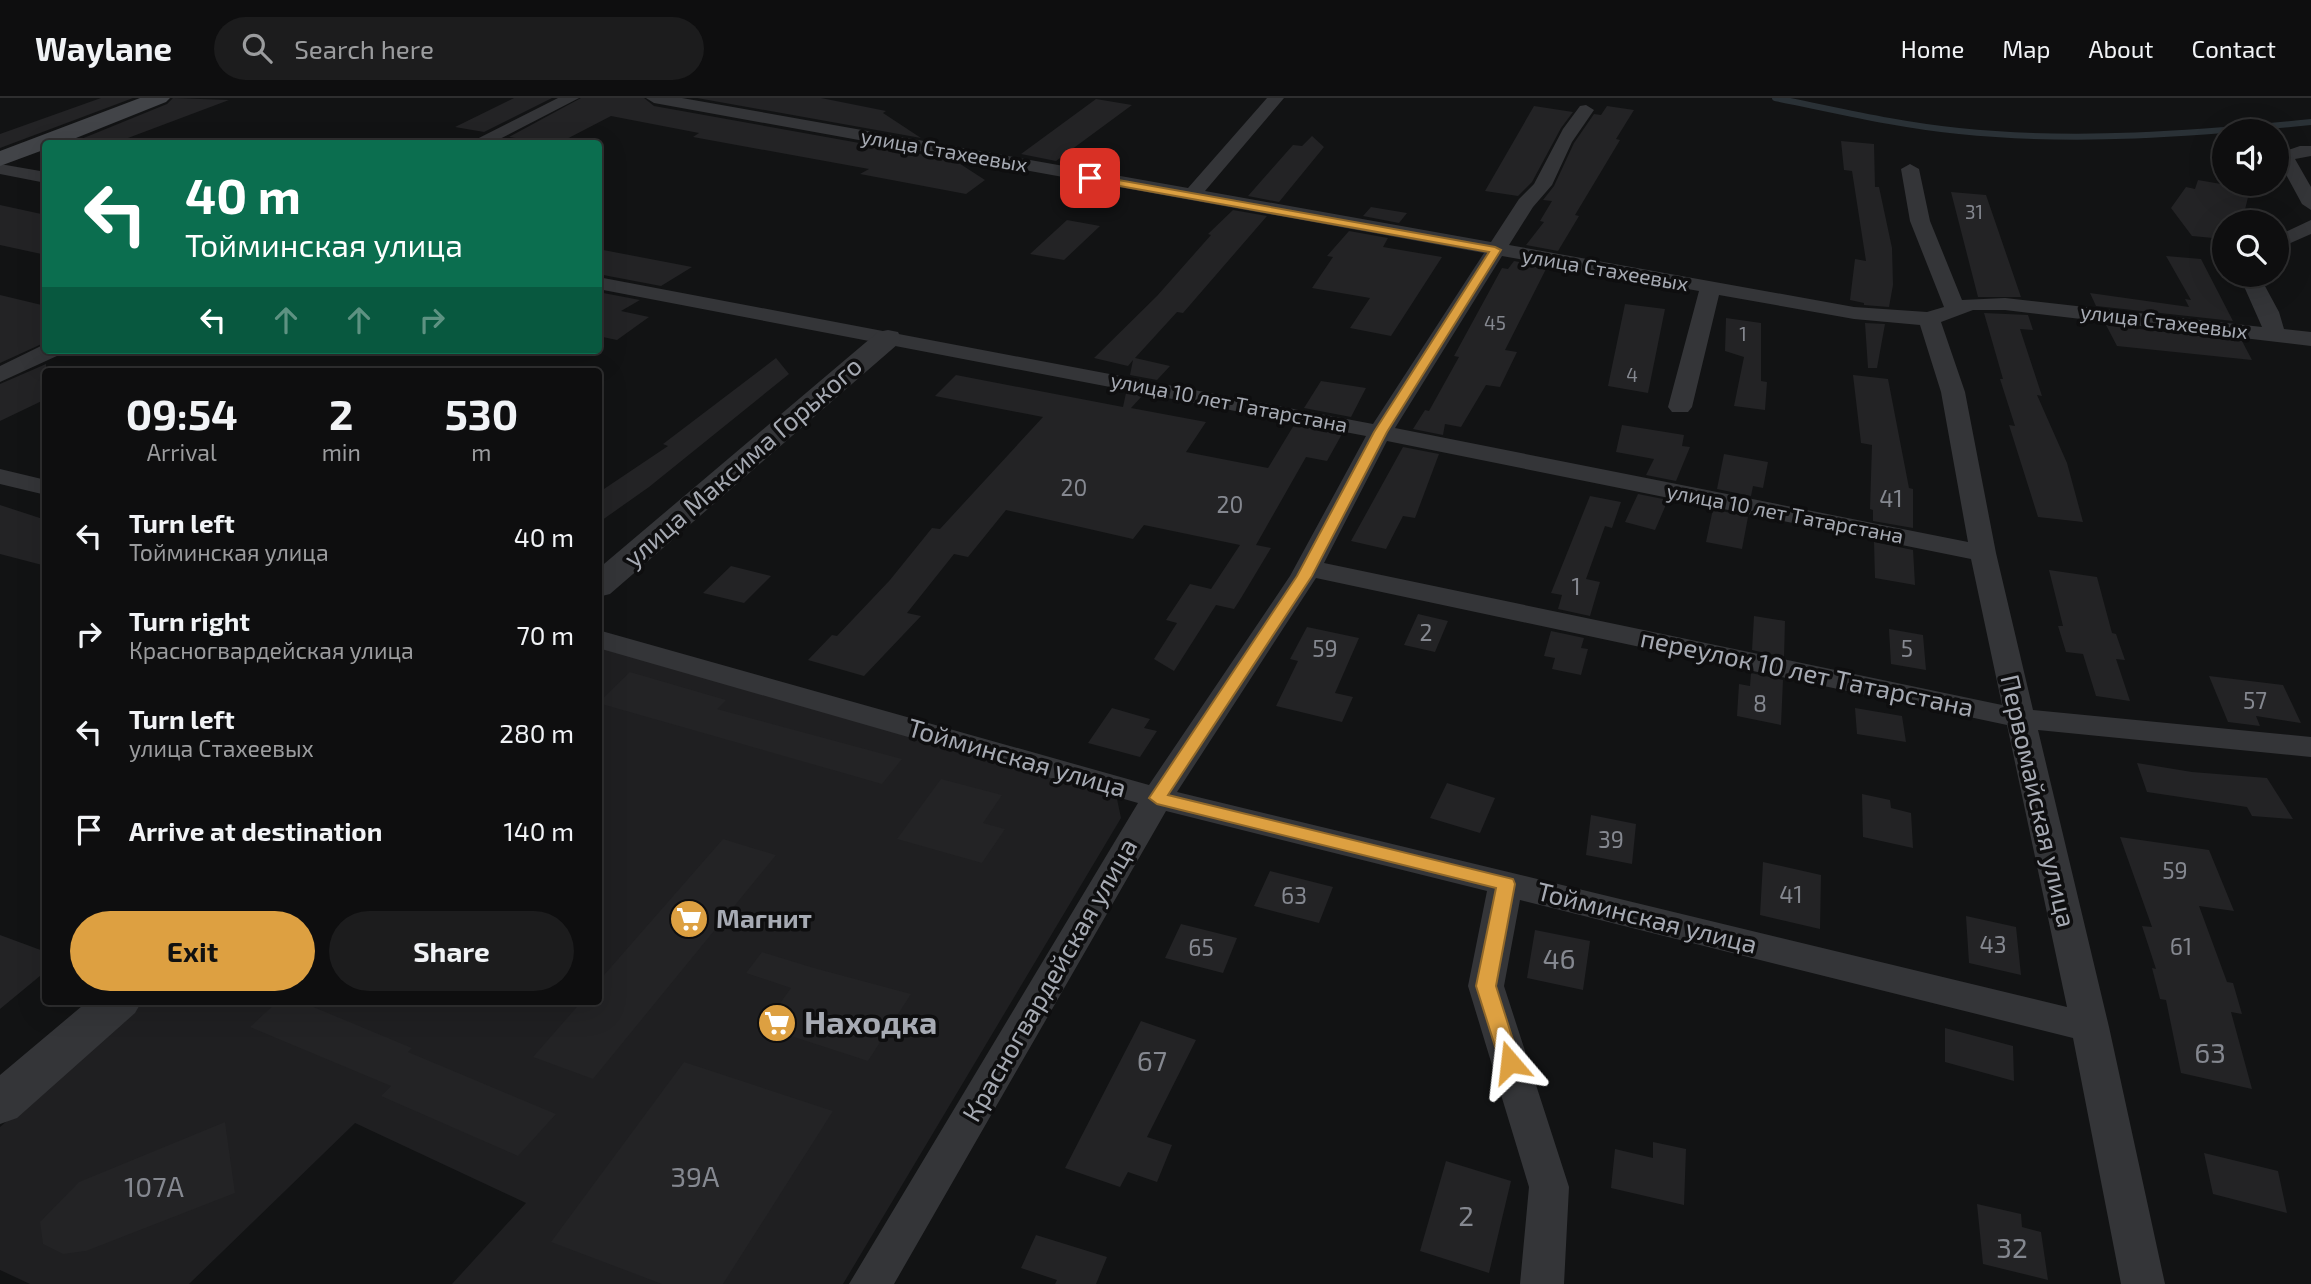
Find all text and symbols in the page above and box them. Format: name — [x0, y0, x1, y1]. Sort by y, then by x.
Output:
search box — [214, 17, 704, 80]
text: Waylane — [35, 28, 172, 68]
icon: search — [238, 29, 276, 67]
text: Search here — [294, 33, 434, 64]
text: Home — [1901, 34, 1964, 63]
text: Map — [2002, 34, 2050, 63]
text: About — [2088, 34, 2154, 63]
text: Contact — [2192, 34, 2276, 63]
map controls — [2212, 119, 2289, 287]
button: sound — [2212, 119, 2289, 196]
street label: улица Стахеевых — [859, 123, 1030, 177]
pin — [1060, 148, 1120, 208]
icon: arrive — [1071, 159, 1109, 197]
text: 40 m — [185, 165, 301, 224]
icon: left — [70, 168, 161, 259]
house number: 31 — [1965, 200, 1983, 223]
button: search — [2212, 210, 2289, 287]
text: Тойминская улица — [185, 225, 463, 263]
street label: улица Стахеевых — [1520, 242, 1691, 296]
street label: улица Стахеевых — [2079, 298, 2249, 344]
icon: left — [194, 301, 232, 339]
icon: ahead — [267, 301, 305, 339]
icon: ahead — [340, 301, 378, 339]
icon: right — [413, 301, 451, 339]
house number: 45 — [1484, 311, 1506, 334]
house number: 1 — [1739, 322, 1747, 345]
street label: улица Максима Горького — [617, 349, 868, 573]
house number: 4 — [1626, 363, 1638, 386]
street label: улица 10 лет Татарстана — [1109, 366, 1350, 438]
text: 09:54 — [126, 388, 238, 438]
text: 2 — [329, 388, 353, 438]
text: 530 — [445, 388, 518, 438]
text: Arrival — [147, 438, 217, 466]
text: min — [322, 438, 361, 466]
text: m — [471, 438, 492, 466]
house number: 20 — [1061, 473, 1087, 501]
street label: улица 10 лет Татарстана — [1665, 477, 1906, 549]
house number: 41 — [1879, 484, 1903, 512]
house number: 20 — [1217, 490, 1243, 518]
text: Turn left — [129, 507, 235, 538]
icon: left — [70, 517, 108, 555]
text: 40 m — [514, 521, 574, 552]
text: Тойминская улица — [129, 538, 329, 566]
house number: 1 — [1571, 572, 1581, 600]
text: Turn right — [129, 605, 250, 636]
icon: right — [70, 615, 108, 653]
house number: 2 — [1420, 618, 1432, 646]
text: 70 m — [516, 619, 574, 650]
street label: переулок 10 лет Татарстана — [1638, 621, 1977, 723]
house number: 59 — [1312, 634, 1338, 662]
house number: 5 — [1901, 634, 1913, 662]
text: Красногвардейская улица — [129, 636, 414, 664]
street label: Первомайская улица — [1994, 671, 2084, 930]
house number: 57 — [2243, 686, 2267, 714]
house number: 8 — [1753, 689, 1767, 717]
text: Turn left — [129, 703, 235, 734]
street label: Тойминская улица — [904, 711, 1130, 804]
icon: left — [70, 713, 108, 751]
text: 280 m — [499, 717, 574, 748]
text: улица Стахеевых — [129, 734, 314, 762]
icon: arrive — [70, 811, 108, 849]
text: Arrive at destination — [129, 815, 382, 846]
text: 140 m — [503, 815, 574, 846]
house number: 39 — [1598, 825, 1624, 853]
street label: Красногвардейская улица — [955, 832, 1143, 1127]
house number: 59 — [2162, 856, 2188, 884]
street label: Тойминская улица — [1534, 874, 1761, 960]
house number: 41 — [1779, 880, 1803, 908]
house number: 63 — [1281, 881, 1307, 909]
supermarket icon: Магнит — [668, 898, 710, 940]
place label: Магнит — [716, 902, 812, 933]
button: Exit — [70, 911, 315, 991]
button: Share — [329, 911, 574, 991]
house number: 43 — [1980, 930, 2006, 958]
house number: 61 — [2170, 932, 2192, 960]
house number: 65 — [1188, 933, 1214, 961]
house number: 46 — [1542, 941, 1576, 975]
supermarket icon: Находка — [756, 1002, 798, 1044]
place label: Находка — [804, 1002, 937, 1040]
position arrow — [1473, 1025, 1547, 1099]
house number: 63 — [2194, 1035, 2226, 1069]
house number: 67 — [1137, 1043, 1167, 1077]
house number: 39А — [670, 1159, 720, 1193]
house number: 107А — [124, 1169, 184, 1203]
house number: 2 — [1458, 1198, 1474, 1232]
house number: 32 — [1996, 1230, 2028, 1264]

